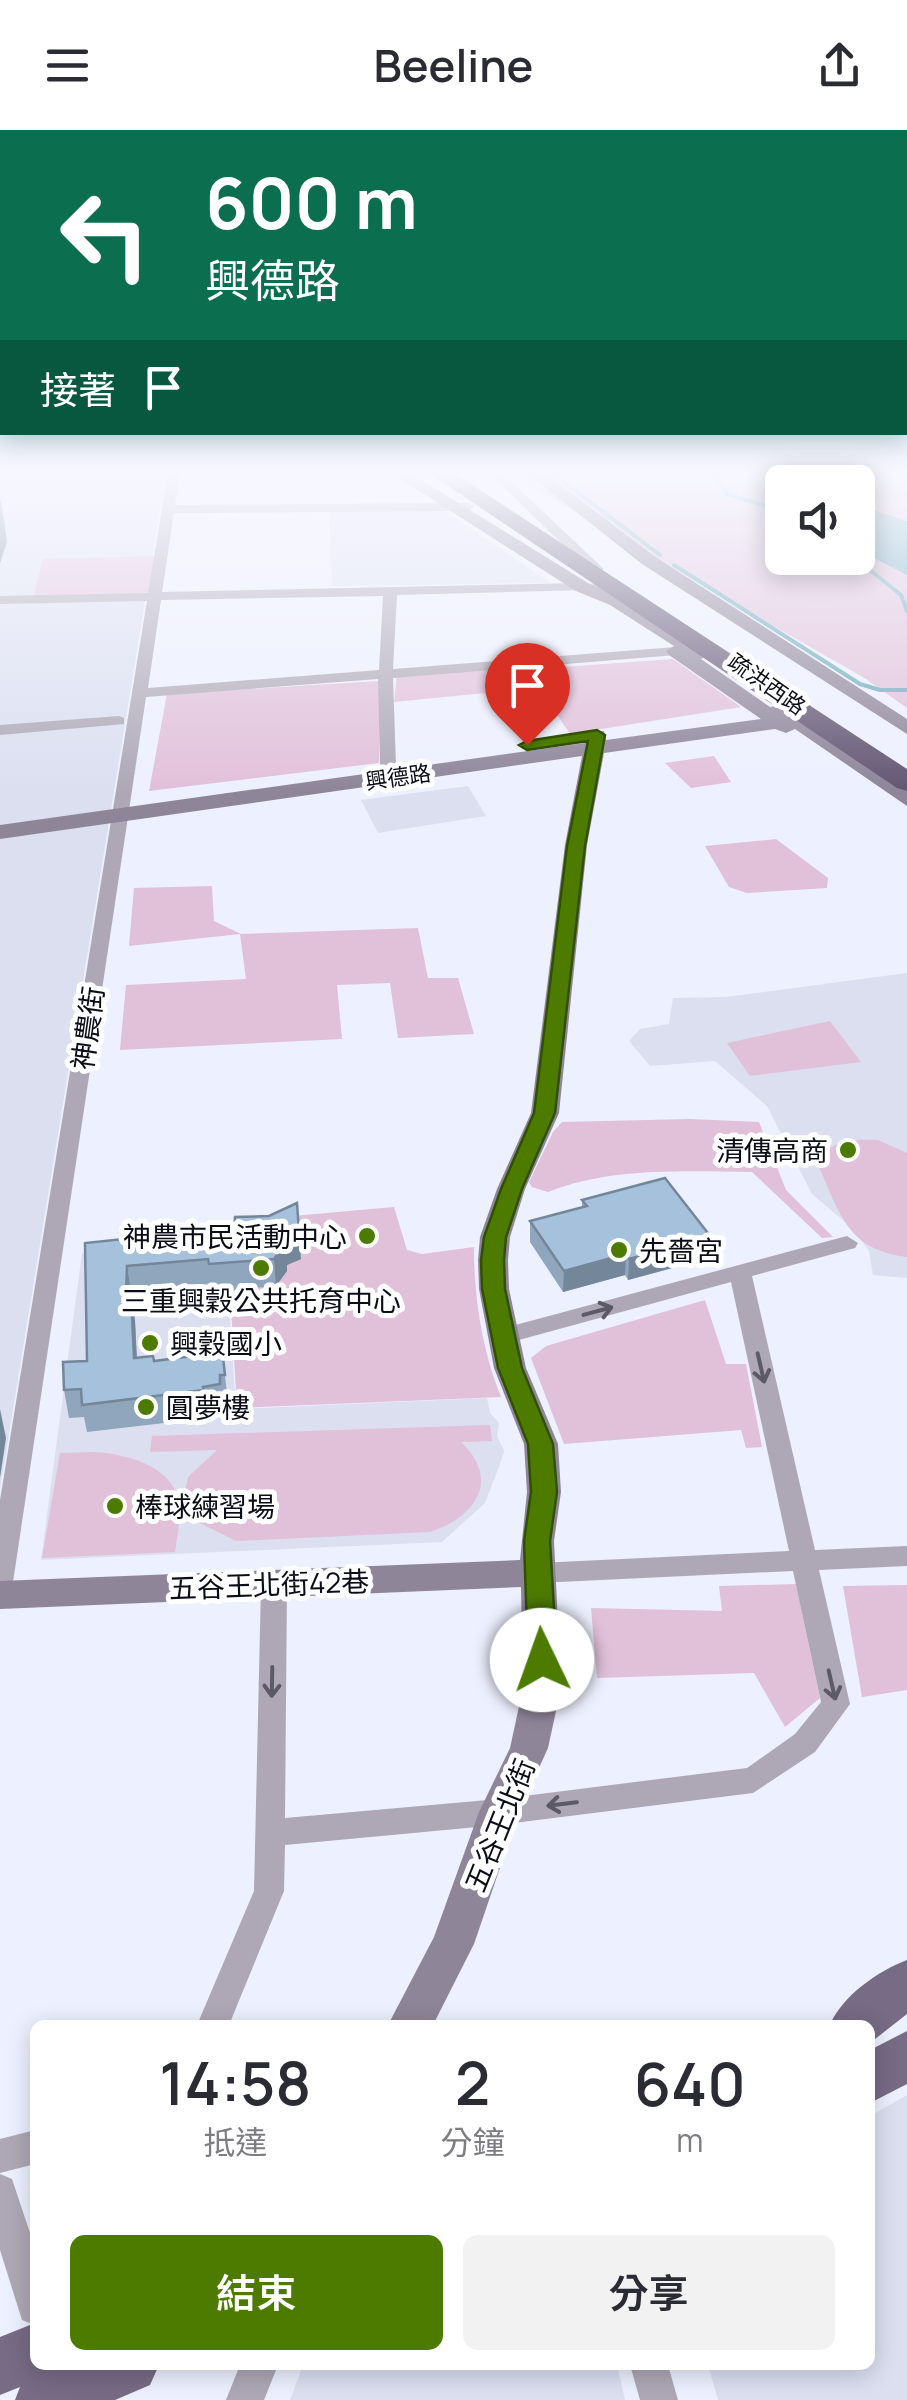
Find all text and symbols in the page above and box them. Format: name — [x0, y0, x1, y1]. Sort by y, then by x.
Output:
text: Beeline — [374, 34, 533, 96]
icon: menu — [40, 38, 95, 93]
icon: share — [812, 38, 867, 93]
text: 600 m — [205, 154, 418, 250]
icon: left — [40, 170, 170, 300]
text: 興德路 — [205, 249, 340, 311]
icon: arrive — [136, 360, 191, 415]
text: 接著 — [40, 363, 116, 415]
map controls — [765, 465, 875, 575]
button: sound — [765, 465, 875, 575]
pin — [485, 643, 570, 746]
street label: 疏洪西路 — [722, 646, 812, 722]
icon: arrive — [500, 658, 555, 713]
street label: 興德路 — [363, 758, 433, 796]
street label: 神農街 — [62, 984, 112, 1072]
place label: 清傳高商 — [716, 1131, 828, 1169]
marker: 清傳高商 — [837, 1139, 859, 1161]
place label: 神農市民活動中心 — [123, 1217, 347, 1255]
marker: 神農市民活動中心 — [356, 1225, 378, 1247]
place label: 先嗇宮 — [639, 1231, 723, 1269]
marker: 先嗇宮 — [608, 1239, 630, 1261]
marker: 三重興穀公共托育中心 — [250, 1257, 272, 1279]
place label: 三重興穀公共托育中心 — [121, 1281, 401, 1319]
one-way arrow — [582, 1300, 613, 1319]
place label: 興穀國小 — [170, 1324, 282, 1362]
marker: 興穀國小 — [139, 1332, 161, 1354]
one-way arrow — [753, 1351, 771, 1383]
place label: 圓夢樓 — [166, 1388, 250, 1426]
marker: 圓夢樓 — [135, 1396, 157, 1418]
place label: 棒球練習場 — [135, 1487, 275, 1525]
marker: 棒球練習場 — [104, 1495, 126, 1517]
street label: 五谷王北街42巷 — [168, 1562, 370, 1606]
position arrow — [490, 1608, 594, 1712]
one-way arrow — [262, 1665, 282, 1698]
one-way arrow — [823, 1668, 842, 1700]
street label: 五谷王北街 — [455, 1753, 543, 1897]
one-way arrow — [547, 1795, 579, 1814]
text: 14:58 — [159, 2041, 311, 2123]
text: 2 — [455, 2041, 490, 2123]
text: 640 — [634, 2042, 746, 2124]
text: m — [676, 2118, 703, 2162]
text: 抵達 — [203, 2120, 267, 2164]
text: 分鐘 — [441, 2120, 505, 2164]
button: 結束 — [70, 2235, 443, 2350]
button: 分享 — [463, 2235, 835, 2350]

